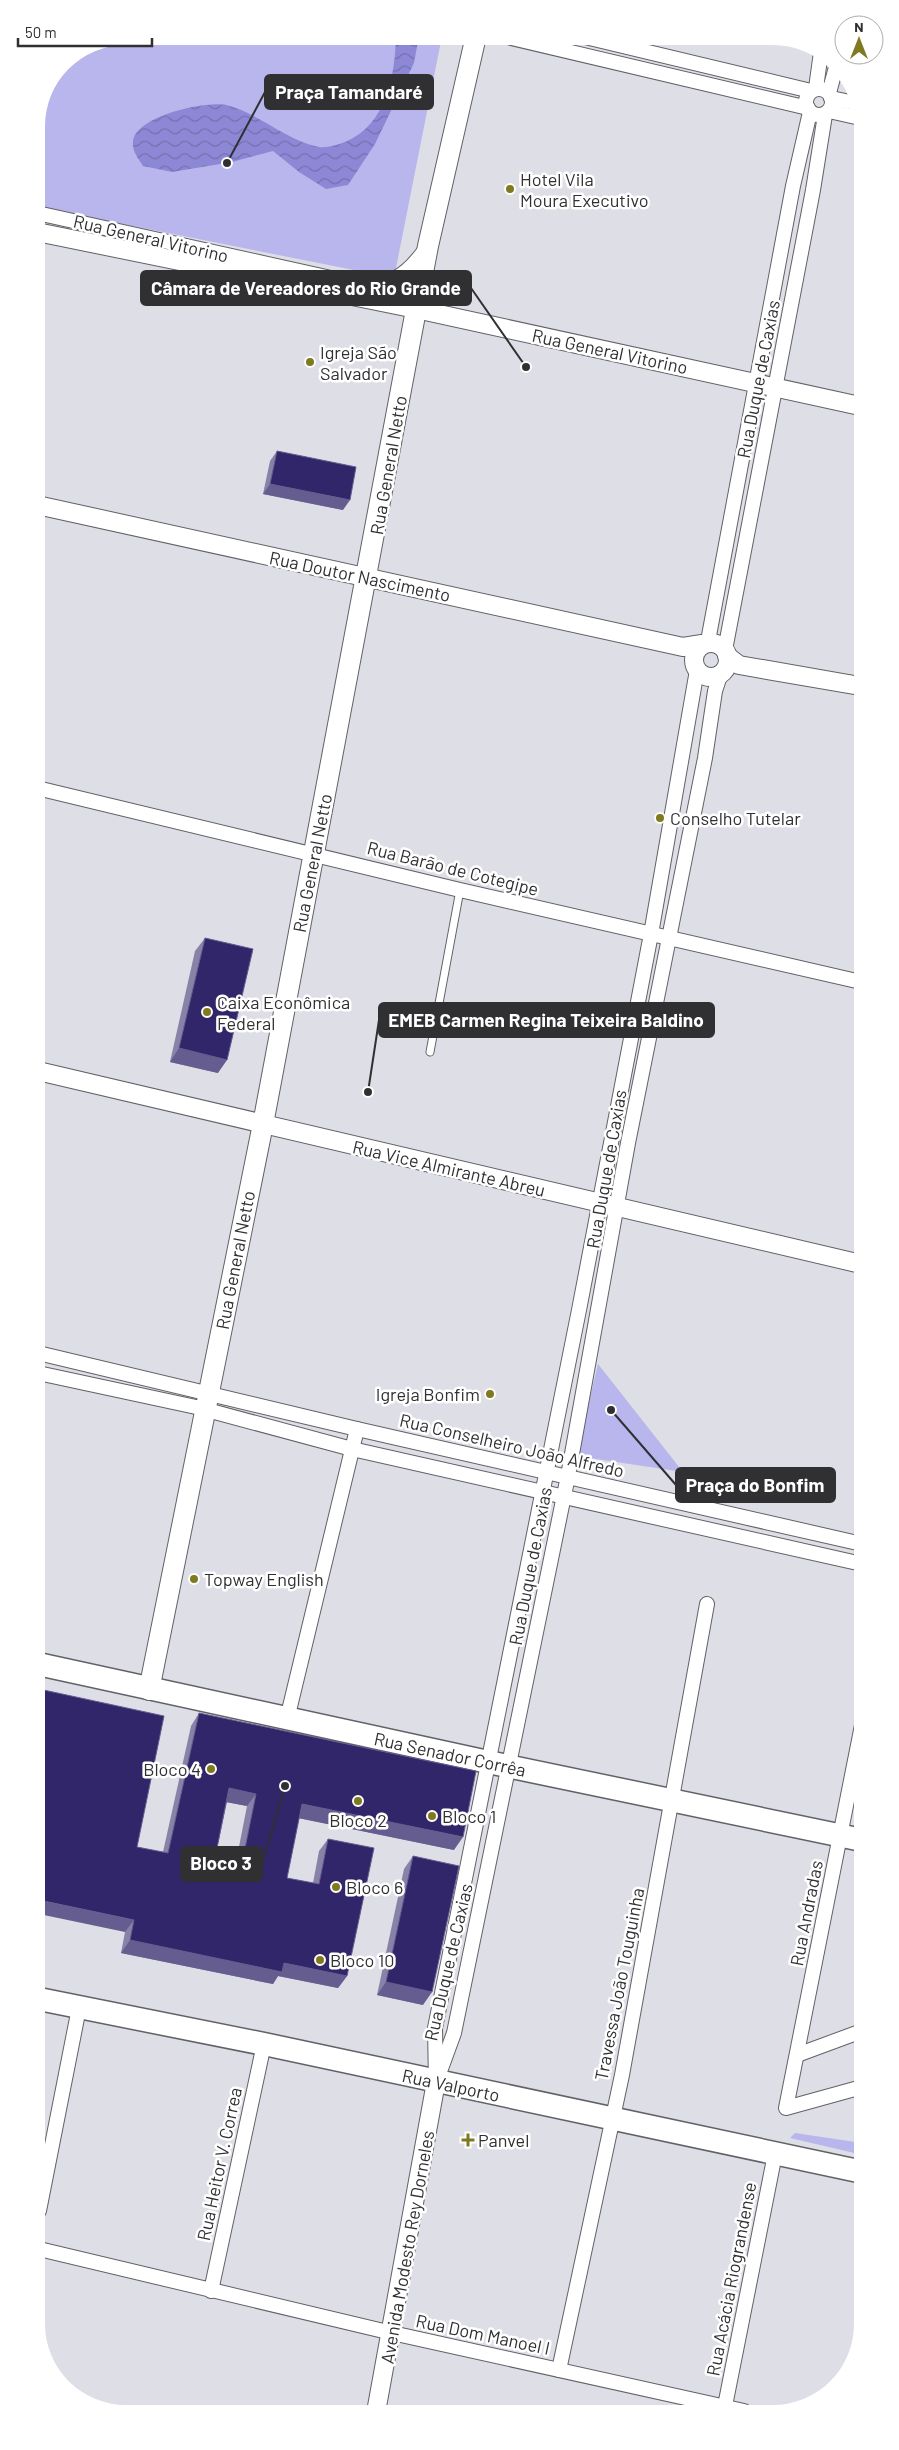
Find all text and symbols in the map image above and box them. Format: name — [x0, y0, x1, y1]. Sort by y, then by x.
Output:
scale bar — [18, 15, 151, 47]
north arrow — [834, 15, 884, 65]
text: N — [854, 18, 864, 35]
text: 50 m — [25, 23, 57, 41]
callout: Praça Tamandaré — [265, 75, 433, 109]
text: Praça Tamandaré — [275, 80, 423, 103]
place label: Hotel Vila Moura Executivo — [520, 168, 649, 211]
marker: Hotel Vila Moura Executivo — [504, 183, 516, 195]
street label: Rua General Vitorino — [71, 209, 231, 267]
callout: Câmara de Vereadores do Rio Grande — [141, 271, 471, 305]
text: Câmara de Vereadores do Rio Grande — [151, 276, 461, 299]
street label: Rua Duque de Caxias — [732, 298, 784, 460]
street label: Rua General Vitorino — [530, 324, 690, 378]
place label: Igreja São Salvador — [320, 341, 397, 384]
marker: Igreja São Salvador — [304, 356, 316, 368]
street label: Rua General Netto — [365, 394, 411, 536]
street label: Rua Doutor Nascimento — [268, 546, 452, 606]
street label: Rua General Netto — [288, 792, 336, 934]
place label: Conselho Tutelar — [670, 807, 801, 829]
marker: Conselho Tutelar — [654, 812, 666, 824]
street label: Rua Barão de Cotegipe — [365, 836, 541, 900]
place label: Caixa Econômica Federal — [217, 991, 350, 1034]
callout: EMEB Carmen Regina Teixeira Baldino — [379, 1003, 714, 1037]
marker: Caixa Econômica Federal — [201, 1006, 213, 1018]
text: EMEB Carmen Regina Teixeira Baldino — [388, 1008, 704, 1031]
street label: Rua Duque de Caxias — [581, 1088, 631, 1250]
street label: Rua Vice Almirante Abreu — [351, 1135, 547, 1201]
street label: Rua General Netto — [211, 1189, 259, 1331]
place label: Igreja Bonfim — [376, 1383, 480, 1405]
marker: Igreja Bonfim — [484, 1388, 496, 1400]
street label: Rua Conselheiro João Alfredo — [398, 1408, 626, 1482]
callout: Praça do Bonfim — [676, 1468, 835, 1502]
text: Praça do Bonfim — [686, 1473, 824, 1496]
street label: Rua Duque de Caxias — [504, 1485, 556, 1647]
place label: Topway English — [204, 1568, 324, 1590]
marker: Topway English — [188, 1573, 200, 1585]
street label: Rua Senador Corrêa — [372, 1727, 528, 1781]
place label: Bloco 4 — [143, 1758, 201, 1780]
marker: Bloco 4 — [205, 1763, 217, 1775]
marker: Bloco 2 — [352, 1795, 364, 1807]
place label: Bloco 1 — [442, 1805, 496, 1827]
place label: Bloco 2 — [329, 1809, 387, 1831]
marker: Bloco 1 — [426, 1810, 438, 1822]
callout: Bloco 3 — [181, 1847, 262, 1881]
text: Bloco 3 — [190, 1851, 252, 1874]
street label: Rua Andradas — [785, 1858, 827, 1968]
place label: Bloco 6 — [346, 1876, 403, 1898]
marker: Bloco 6 — [330, 1881, 342, 1893]
street label: Rua Duque de Caxias — [419, 1881, 477, 2043]
street label: Travessa João Touguinha — [590, 1886, 648, 2082]
place label: Bloco 10 — [330, 1949, 394, 1971]
marker: Bloco 10 — [314, 1954, 326, 1966]
street label: Rua Valporto — [400, 2064, 502, 2106]
street label: Rua Heitor V. Correa — [192, 2085, 246, 2243]
street label: Avenida Modesto Rey Dorneles — [376, 2129, 438, 2365]
place label: Panvel — [478, 2129, 529, 2151]
marker: Panvel — [462, 2134, 474, 2146]
street label: Rua Acácia Riograndense — [701, 2180, 761, 2378]
street label: Rua Dom Manoel I — [414, 2309, 552, 2359]

